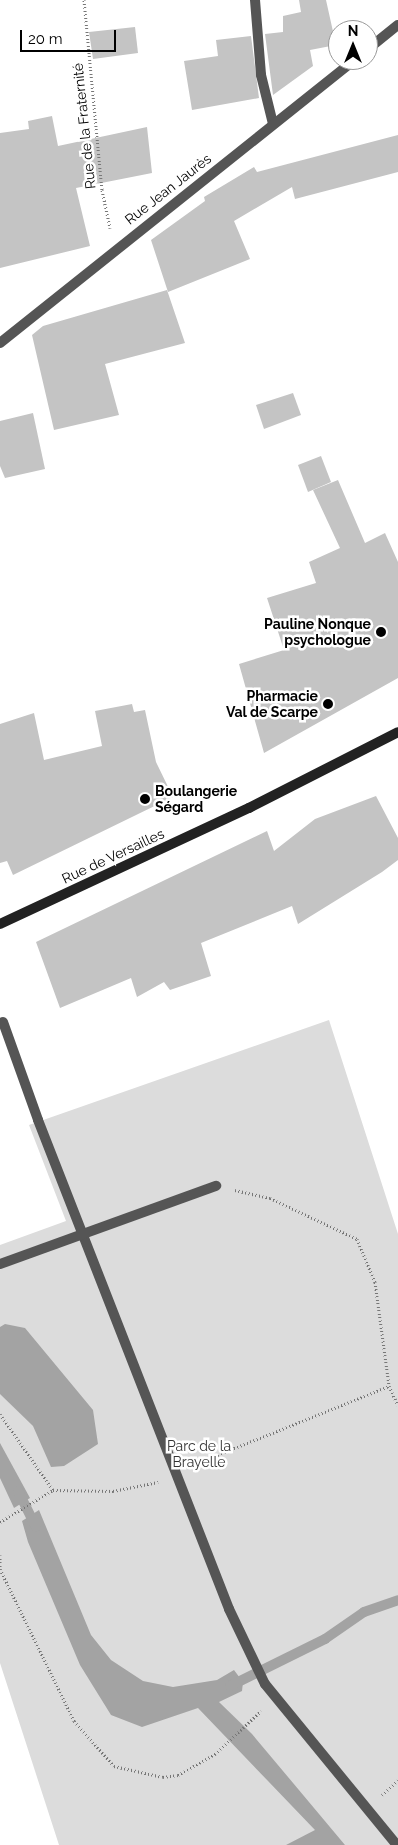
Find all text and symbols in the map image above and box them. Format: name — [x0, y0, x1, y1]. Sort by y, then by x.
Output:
scale bar — [22, 20, 119, 52]
north arrow — [328, 20, 378, 70]
text: N — [348, 23, 358, 39]
text: 20 m — [28, 30, 63, 48]
street label: Rue de la Fraternité — [69, 62, 99, 190]
street label: Rue Jean Jaurès — [121, 150, 215, 228]
place label: Pauline Nonque psychologue — [264, 616, 371, 648]
marker: Pauline Nonque psychologue — [375, 626, 387, 638]
place label: Pharmacie Val de Scarpe — [226, 688, 318, 720]
marker: Pharmacie Val de Scarpe — [322, 698, 334, 710]
place label: Boulangerie Ségard — [155, 783, 237, 816]
marker: Boulangerie Ségard — [139, 793, 151, 805]
street label: Rue de Versailles — [59, 825, 167, 887]
park label: Parc de la Brayelle — [167, 1438, 231, 1470]

